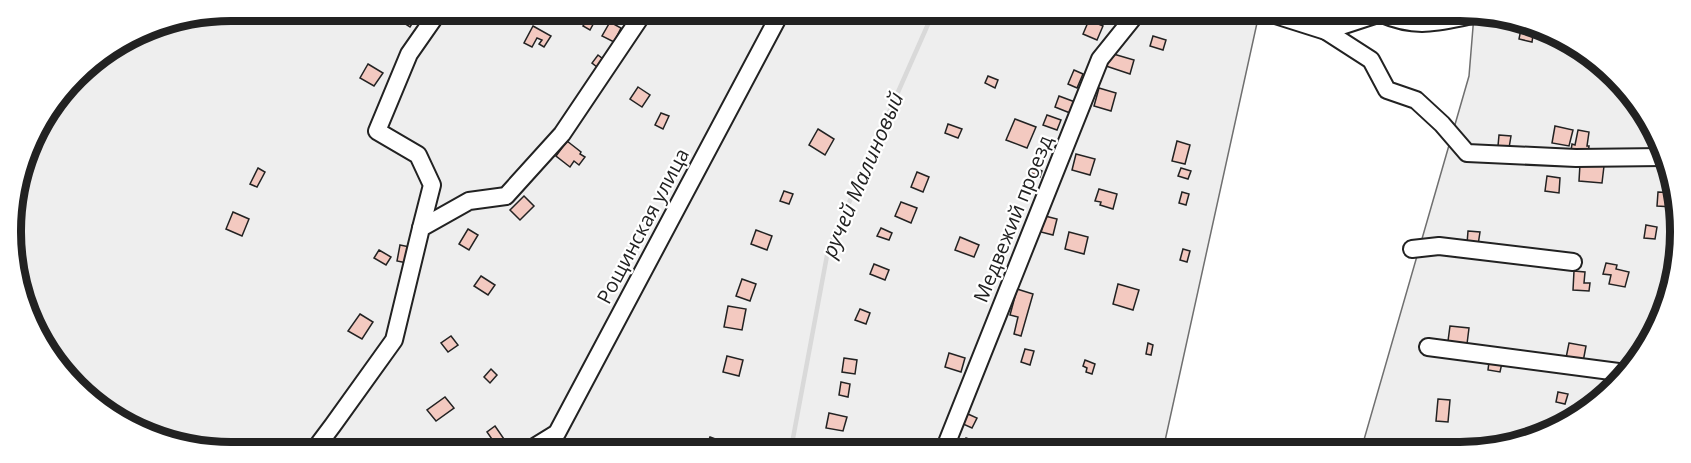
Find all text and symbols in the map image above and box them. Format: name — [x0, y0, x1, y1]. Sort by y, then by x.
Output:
water label: ручей Малиновый — [814, 88, 910, 263]
street label: Медвежий проезд — [967, 131, 1059, 306]
street label: Рощинская улица — [590, 143, 695, 308]

